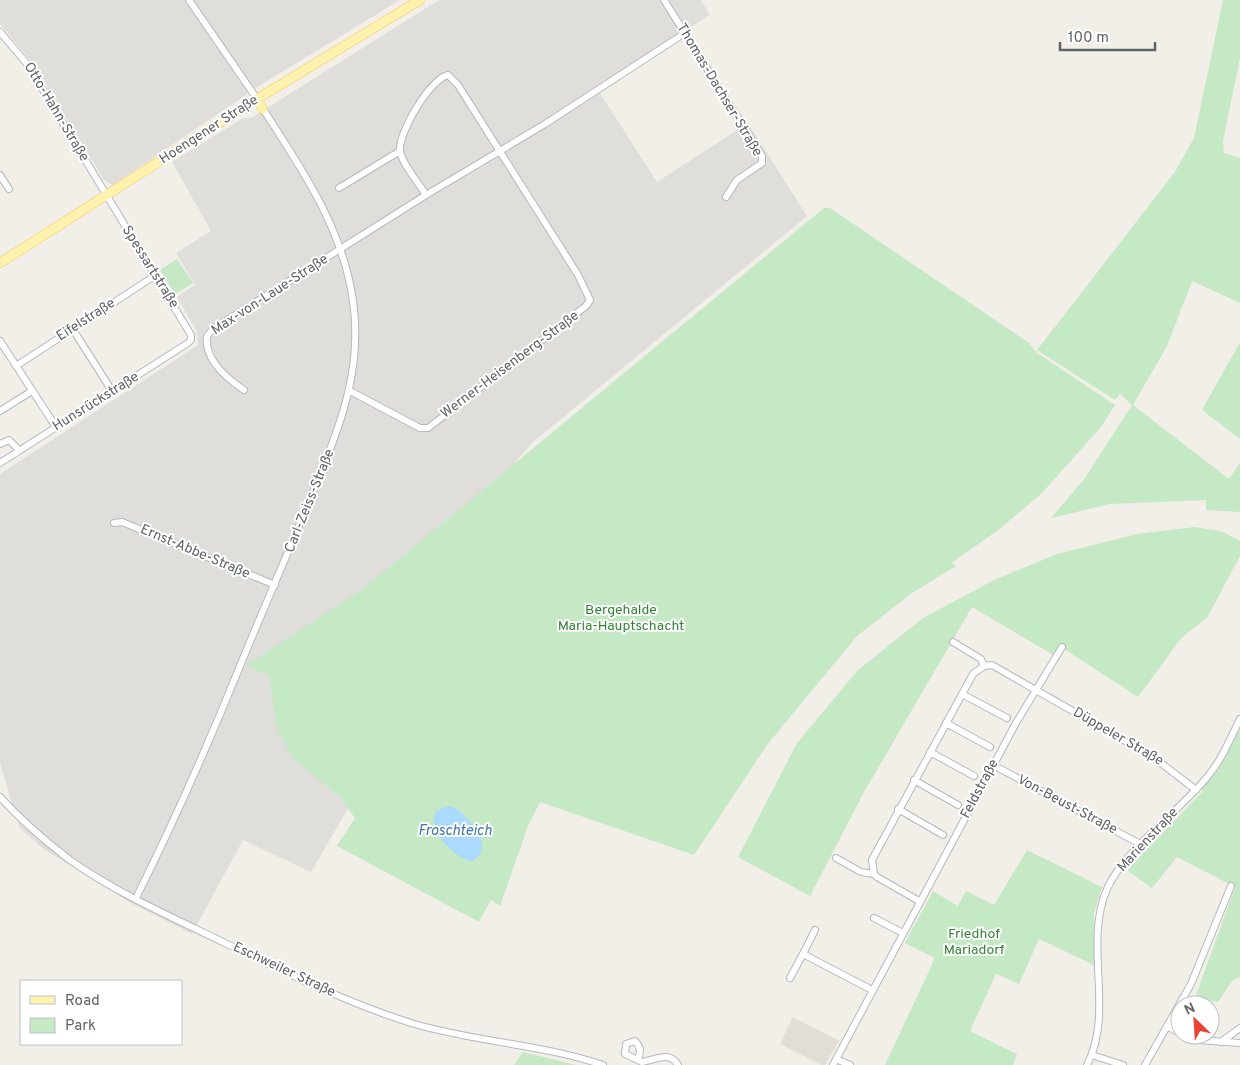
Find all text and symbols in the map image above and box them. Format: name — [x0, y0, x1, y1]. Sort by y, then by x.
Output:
street label: Thomas-Dachser-Straße — [672, 20, 766, 160]
scale bar — [1060, 20, 1155, 52]
text: 100 m — [1068, 29, 1109, 48]
street label: Otto-Hahn-Straße — [20, 59, 92, 165]
street label: Hoengener Straße — [156, 92, 262, 168]
street label: Spessartstraße — [118, 223, 182, 311]
street label: Max-von-Laue-Straße — [208, 251, 332, 339]
street label: Eifelstraße — [54, 295, 118, 345]
street label: Werner-Heisenberg-Straße — [438, 307, 582, 423]
street label: Hunsrückstraße — [50, 369, 142, 435]
street label: Carl-Zeiss-Straße — [281, 447, 339, 555]
street label: Ernst-Abbe-Straße — [138, 521, 252, 583]
park label: Bergehalde Maria-Hauptschacht — [558, 602, 684, 635]
street label: Düppeler Straße — [1070, 704, 1166, 770]
street label: Feldstraße — [957, 756, 1003, 822]
street label: Von-Beust-Straße — [1014, 771, 1120, 839]
street label: Marienstraße — [1114, 804, 1182, 876]
water label: Froschteich — [418, 822, 492, 841]
park label: Friedhof Mariadorf — [944, 926, 1005, 959]
street label: Eschweiler Straße — [230, 939, 338, 1001]
legend — [20, 980, 182, 1045]
text: Road — [65, 992, 100, 1011]
north arrow — [1170, 995, 1220, 1045]
text: N — [1182, 1000, 1198, 1019]
text: Park — [65, 1017, 96, 1036]

